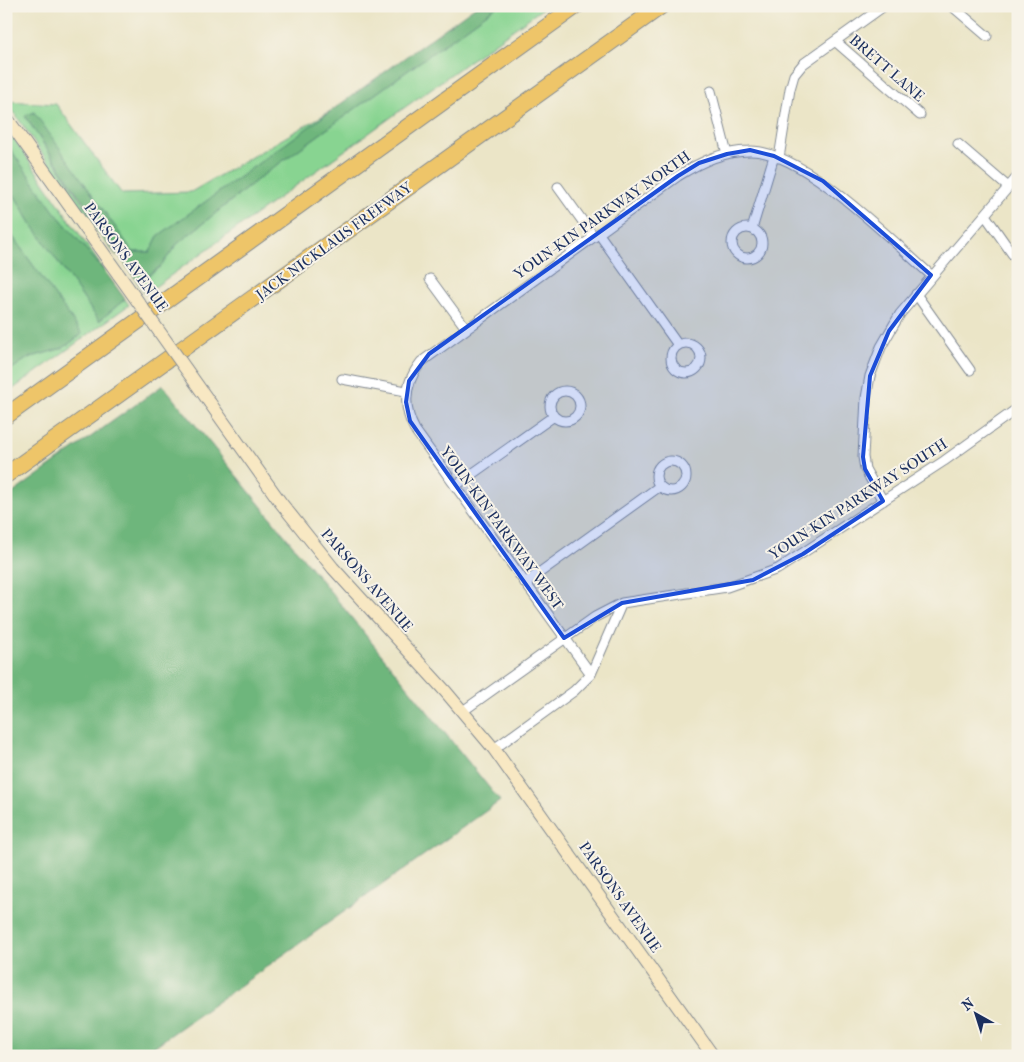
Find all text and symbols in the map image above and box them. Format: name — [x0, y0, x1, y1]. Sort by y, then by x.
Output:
street label: BRETT LANE — [846, 31, 928, 105]
street label: YOUN-KIN PARKWAY NORTH — [509, 147, 694, 284]
street label: JACK NICKLAUS FREEWAY — [251, 178, 416, 304]
street label: PARSONS AVENUE — [80, 199, 172, 315]
street label: YOUN-KIN PARKWAY SOUTH — [765, 434, 951, 564]
street label: YOUN-KIN PARKWAY WEST — [436, 442, 568, 614]
street label: PARSONS AVENUE — [317, 525, 417, 635]
street label: PARSONS AVENUE — [575, 838, 665, 956]
north arrow — [952, 990, 1002, 1040]
text: N — [959, 994, 978, 1014]

